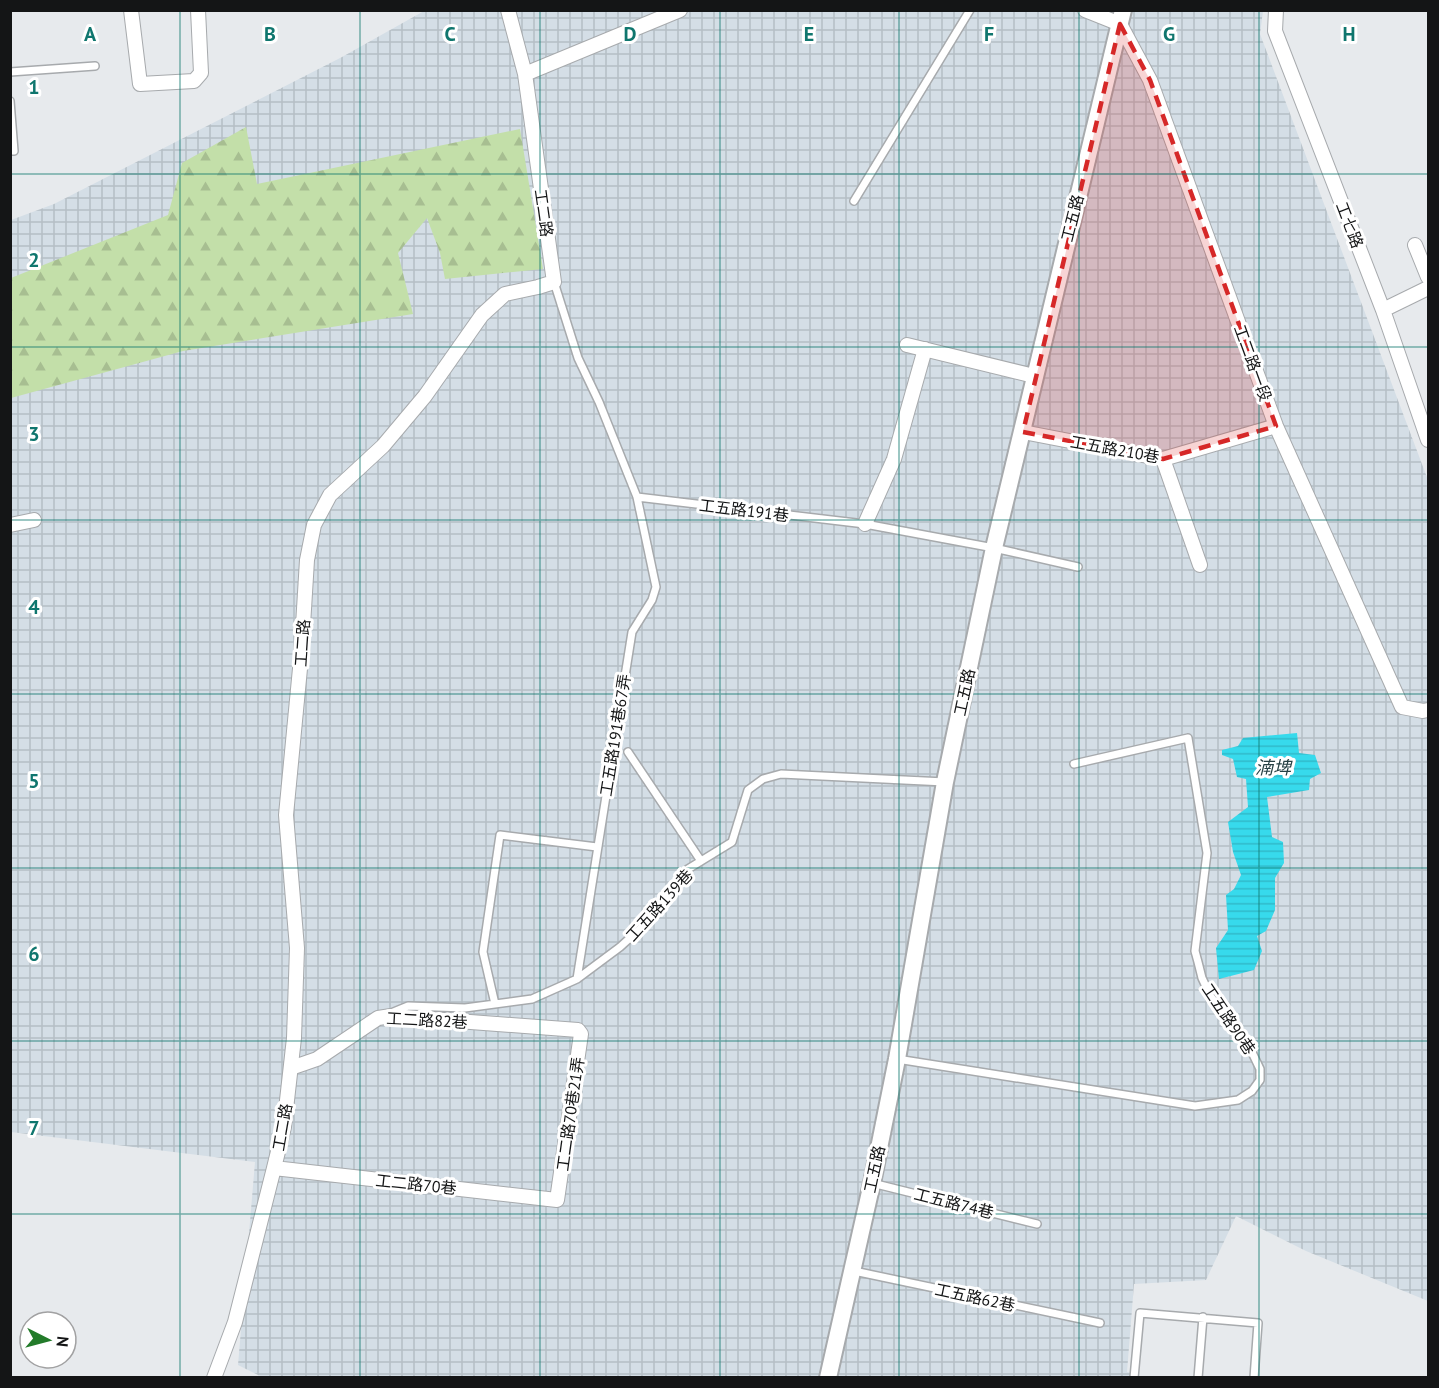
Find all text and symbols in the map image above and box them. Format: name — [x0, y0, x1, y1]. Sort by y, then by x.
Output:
text: A — [84, 21, 97, 47]
text: B — [264, 21, 276, 47]
text: C — [444, 21, 456, 47]
text: D — [624, 21, 637, 47]
text: E — [804, 21, 814, 47]
text: F — [984, 21, 994, 47]
text: G — [1163, 21, 1175, 47]
text: H — [1342, 21, 1356, 47]
text: 1 — [28, 74, 40, 100]
street label: 工二路 — [531, 188, 557, 238]
street label: 工五路 — [1056, 192, 1088, 244]
street label: 工七路 — [1332, 199, 1368, 251]
text: 2 — [28, 247, 40, 273]
street label: 工二路一段 — [1230, 322, 1276, 404]
text: 3 — [28, 421, 40, 447]
street label: 工五路210巷 — [1069, 431, 1161, 467]
street label: 工五路191巷 — [698, 495, 790, 525]
text: 4 — [28, 594, 40, 620]
street label: 工二路 — [290, 618, 314, 668]
street label: 工五路 — [949, 666, 979, 718]
street label: 工五路191巷67弄 — [595, 672, 635, 798]
water label: 湳埤 — [1255, 756, 1293, 779]
text: 5 — [28, 768, 40, 794]
street label: 工五路139巷 — [621, 865, 697, 945]
text: 6 — [28, 941, 40, 967]
street label: 工五路90巷 — [1198, 980, 1260, 1058]
street label: 工二路82巷 — [386, 1008, 468, 1032]
street label: 工二路70巷21弄 — [552, 1056, 588, 1172]
street label: 工二路 — [268, 1102, 296, 1152]
text: 7 — [28, 1115, 40, 1141]
street label: 工五路 — [859, 1143, 889, 1195]
street label: 工二路70巷 — [374, 1170, 458, 1198]
street label: 工五路74巷 — [912, 1183, 996, 1223]
street label: 工五路62巷 — [933, 1279, 1017, 1315]
north arrow — [18, 1310, 78, 1370]
text: N — [52, 1335, 73, 1348]

